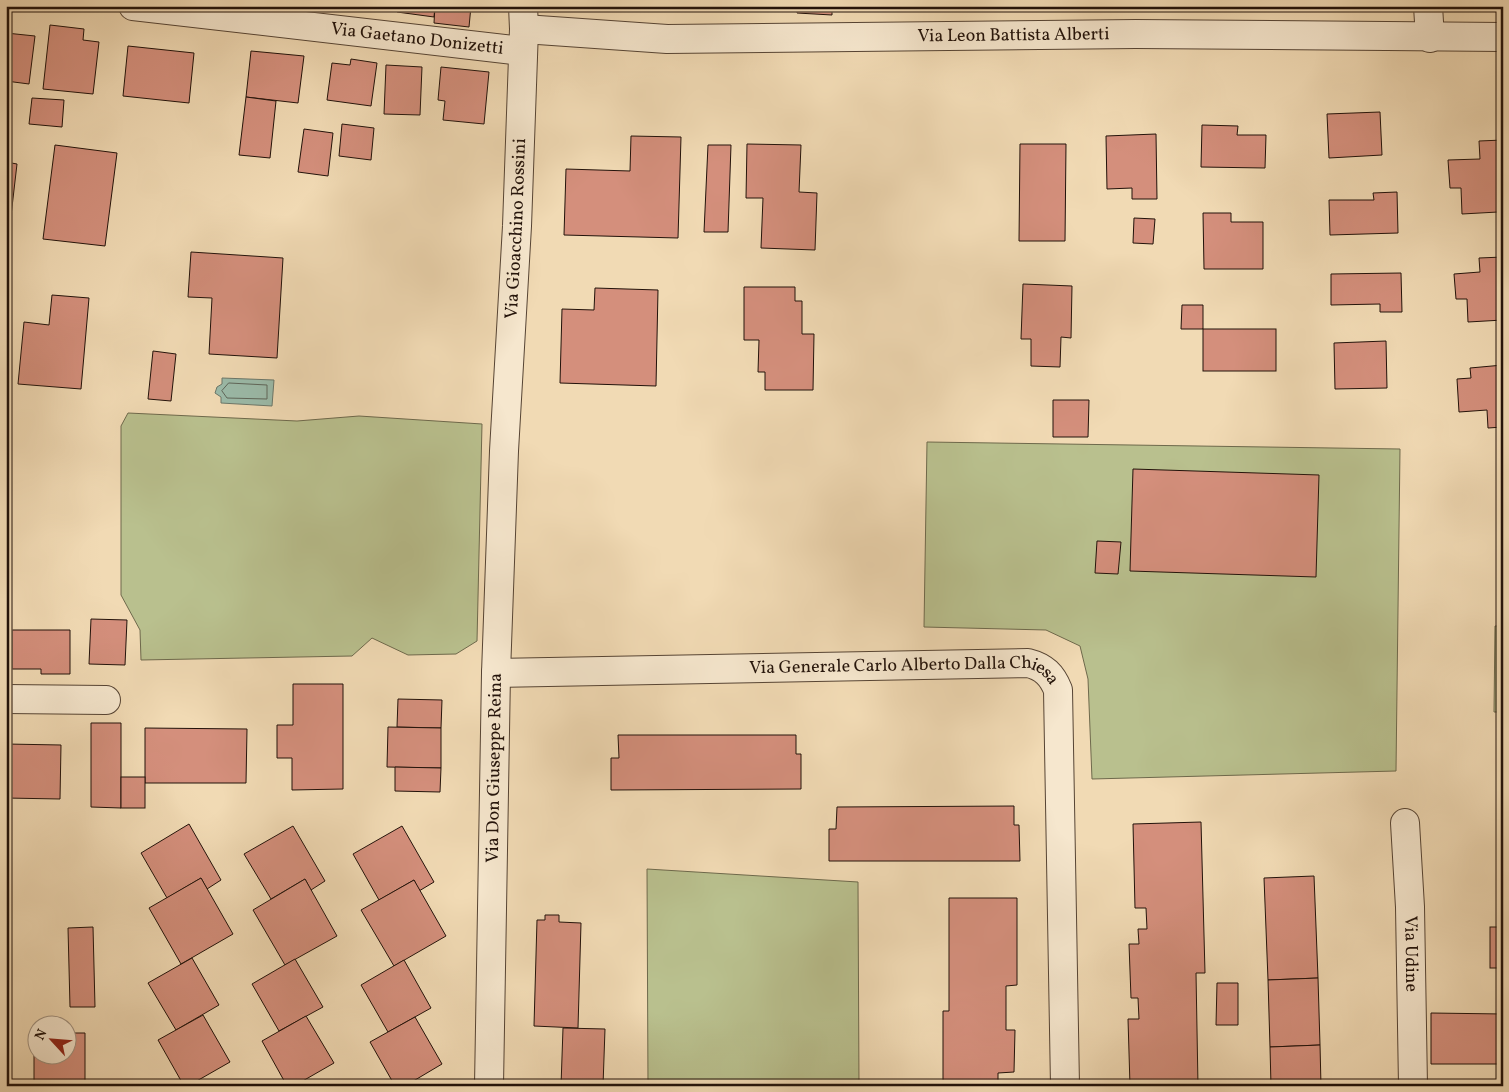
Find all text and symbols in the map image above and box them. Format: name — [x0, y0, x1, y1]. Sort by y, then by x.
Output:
street label: Via Gaetano Donizetti — [329, 16, 505, 61]
street label: Via Leon Battista Alberti — [917, 22, 1110, 49]
street label: Via Gioacchino Rossini — [499, 138, 533, 320]
street label: Via Generale Carlo Alberto Dalla Chiesa — [749, 650, 1065, 690]
street label: Via Don Giuseppe Reina — [480, 673, 508, 863]
street label: Via Udine — [1398, 915, 1424, 992]
north arrow — [28, 1014, 78, 1064]
text: N — [31, 1026, 52, 1044]

